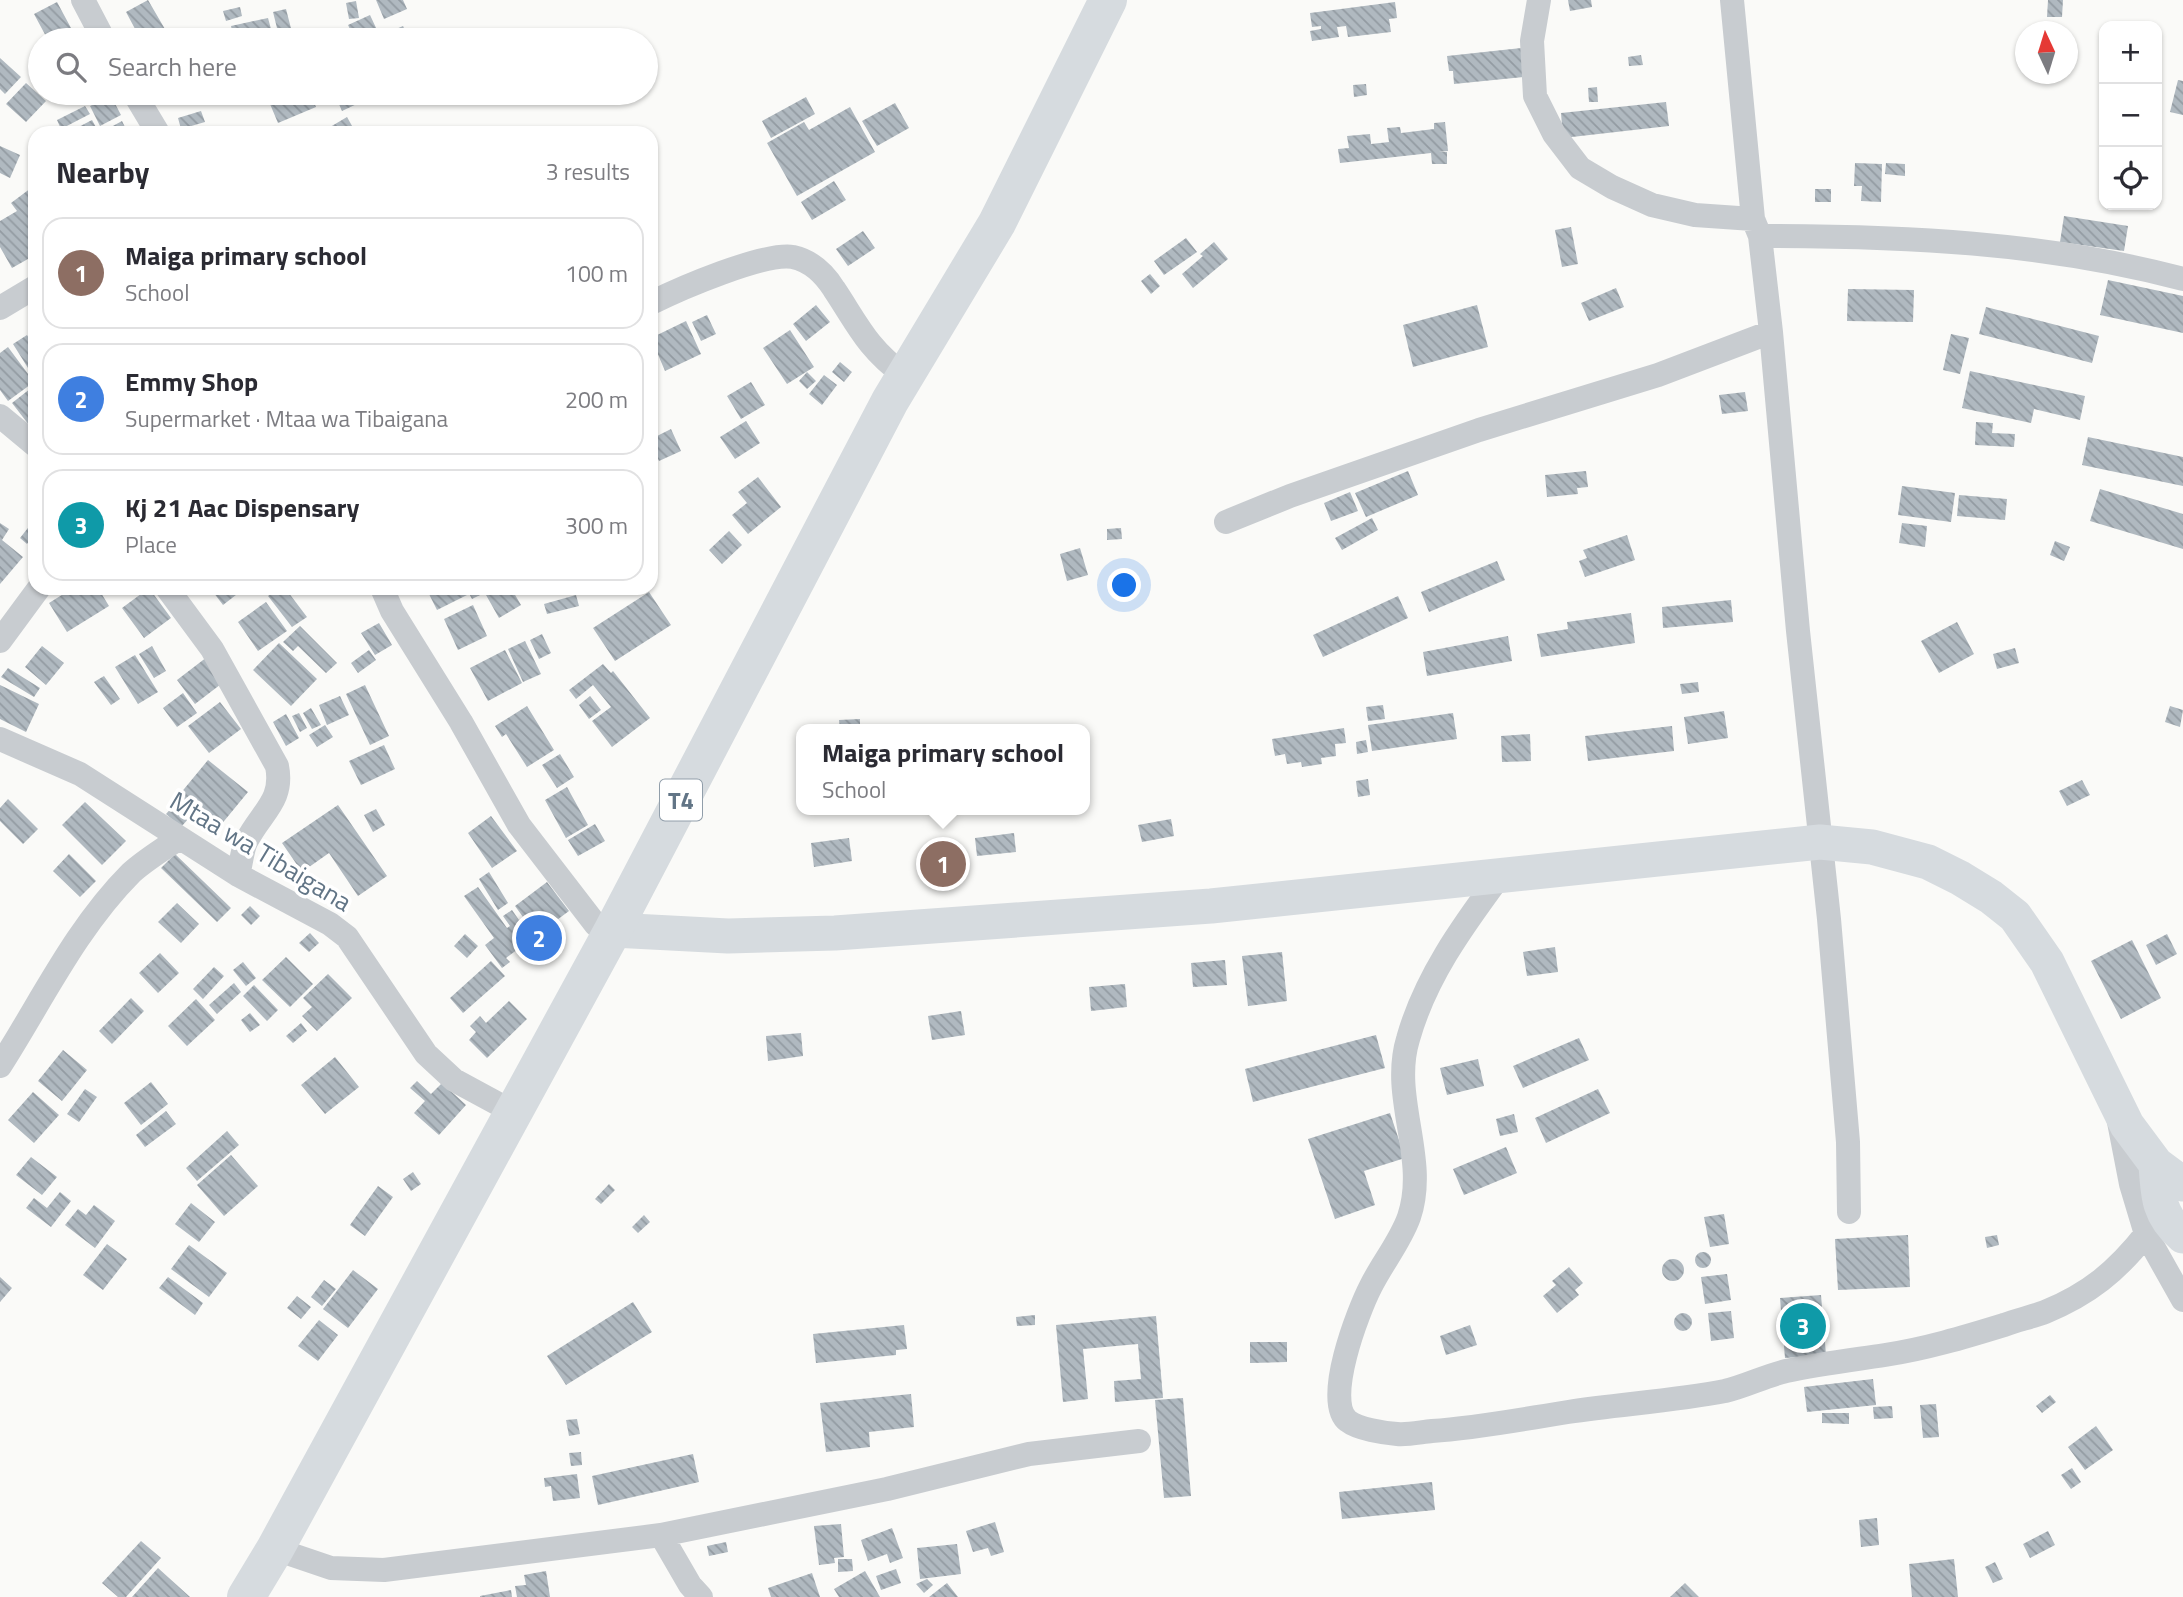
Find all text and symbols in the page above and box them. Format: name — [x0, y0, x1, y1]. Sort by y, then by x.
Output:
north arrow — [2015, 21, 2078, 84]
map controls — [2099, 21, 2162, 210]
button: + — [2099, 21, 2162, 84]
search box — [28, 28, 658, 105]
text: Search here — [108, 47, 237, 86]
icon: search — [52, 48, 90, 86]
button: − — [2099, 84, 2162, 147]
button: locate — [2099, 147, 2162, 210]
text: Nearby — [56, 149, 149, 195]
text: 3 results — [546, 154, 630, 189]
text: Maiga primary school — [125, 236, 367, 275]
text: 1 — [75, 256, 87, 291]
text: 100 m — [565, 256, 628, 291]
text: School — [125, 275, 189, 310]
text: Emmy Shop — [125, 362, 258, 401]
text: 2 — [75, 382, 87, 417]
text: 200 m — [565, 382, 628, 417]
text: Supermarket · Mtaa wa Tibaigana — [125, 401, 448, 436]
text: Kj 21 Aac Dispensary — [125, 488, 360, 527]
text: 3 — [75, 508, 87, 543]
text: 300 m — [565, 508, 628, 543]
text: Place — [125, 527, 177, 562]
your location — [1107, 568, 1141, 602]
popup — [796, 724, 1090, 815]
text: Maiga primary school — [822, 733, 1064, 772]
text: School — [822, 772, 886, 807]
road number: T4 — [660, 780, 702, 820]
street label: Mtaa wa Tibaigana — [163, 781, 359, 921]
pin: 1 — [920, 838, 966, 890]
pin: 2 — [516, 912, 562, 964]
pin: 3 — [1780, 1300, 1826, 1352]

